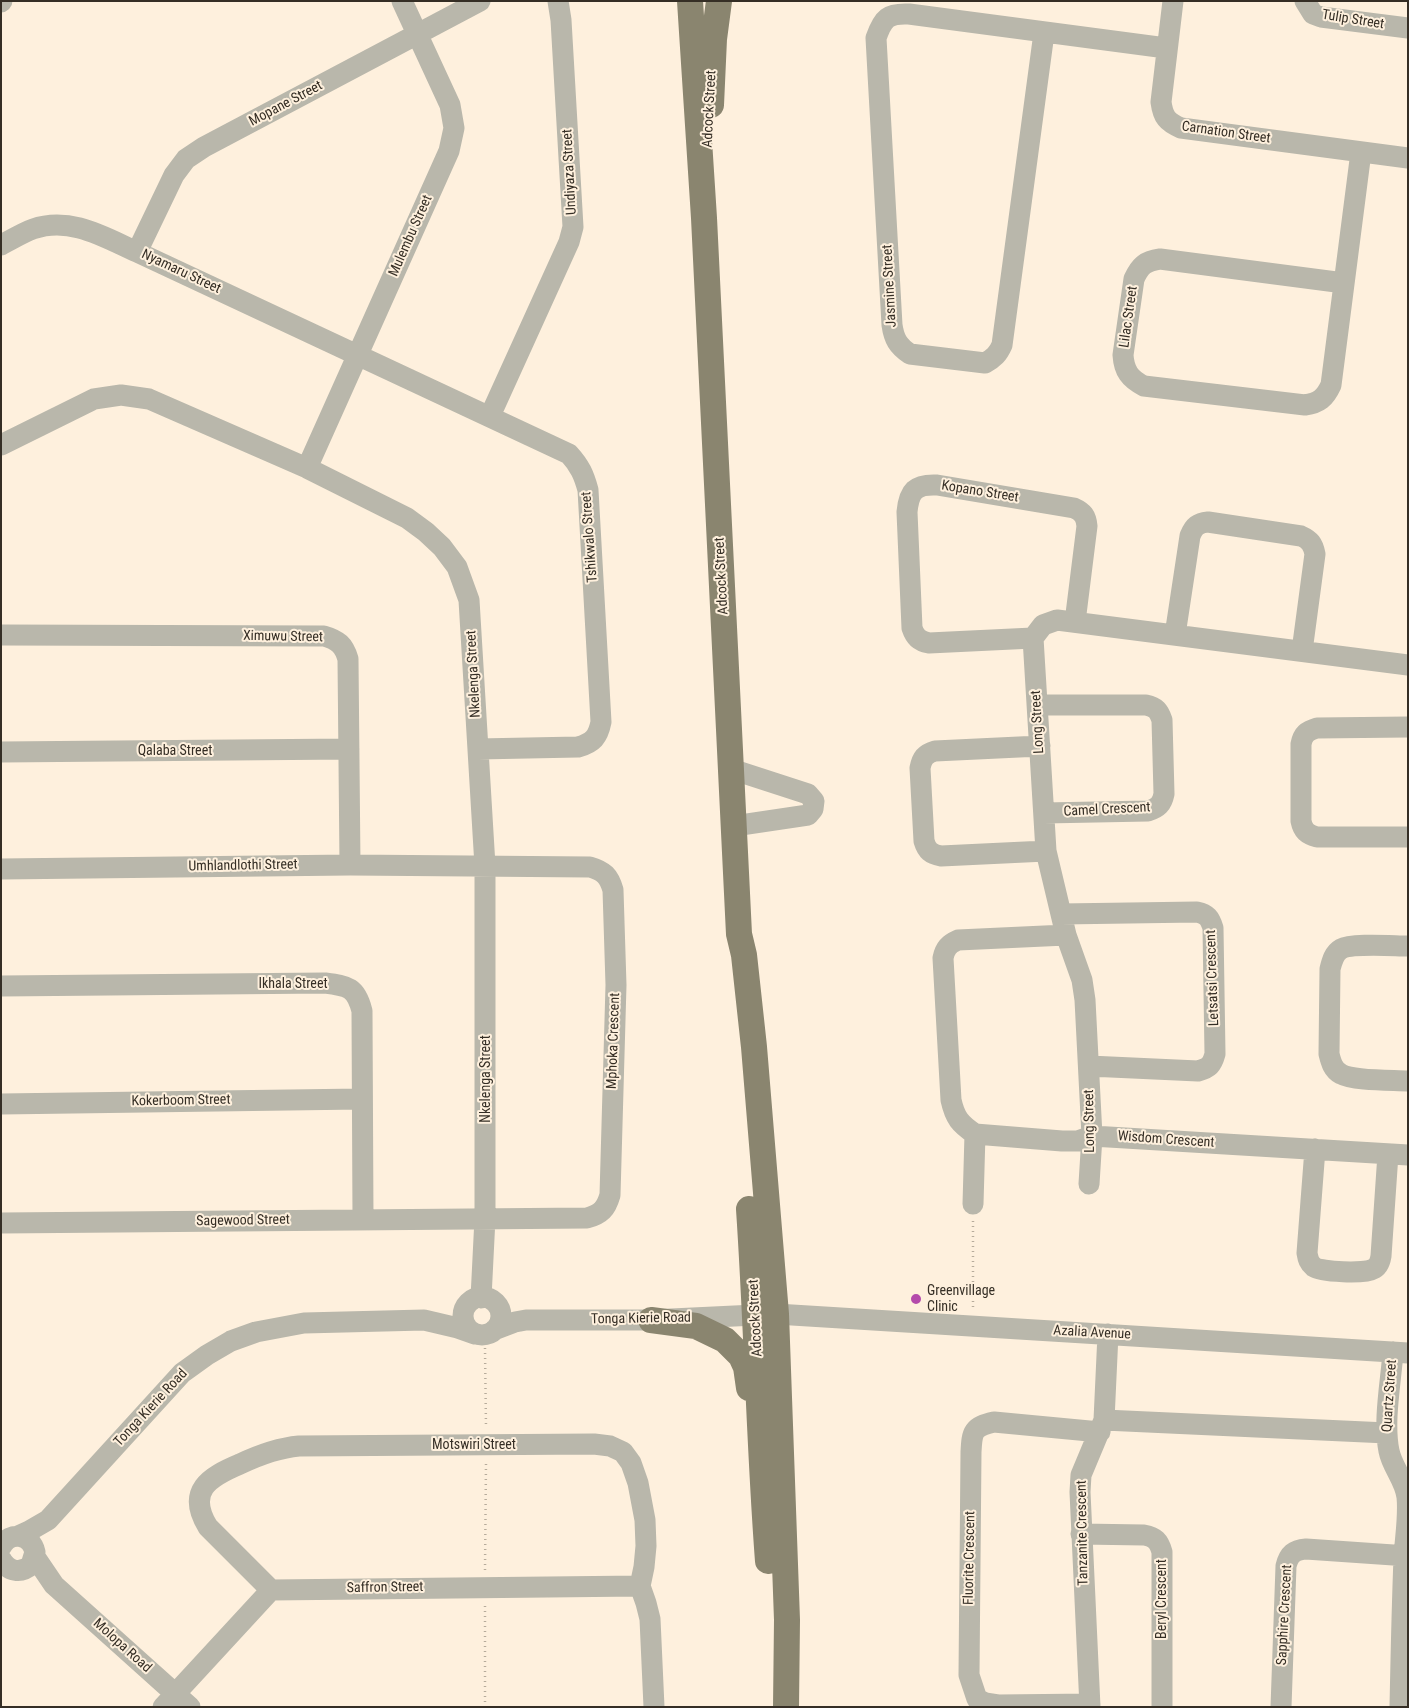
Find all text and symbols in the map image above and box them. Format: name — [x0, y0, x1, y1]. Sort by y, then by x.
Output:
street label: Tulip Street — [1321, 7, 1385, 33]
street label: Adcock Street — [700, 70, 720, 148]
street label: Mopane Street — [246, 78, 326, 130]
street label: Carnation Street — [1180, 118, 1272, 148]
street label: Undiyaza Street — [559, 129, 581, 215]
street label: Mulembu Street — [386, 193, 436, 279]
street label: Jasmine Street — [879, 244, 901, 328]
street label: Nyamaru Street — [139, 246, 223, 298]
street label: Lilac Street — [1116, 285, 1142, 349]
street label: Kopano Street — [940, 478, 1020, 506]
street label: Tshikwalo Street — [578, 491, 602, 583]
street label: Adcock Street — [712, 537, 732, 615]
street label: Ximuwu Street — [243, 628, 323, 646]
street label: Nkelenga Street — [463, 630, 485, 718]
street label: Long Street — [1028, 690, 1048, 754]
street label: Qalaba Street — [138, 743, 212, 759]
street label: Camel Crescent — [1063, 799, 1151, 821]
street label: Umhlandlothi Street — [188, 857, 298, 875]
street label: Letsatsi Crescent — [1203, 930, 1223, 1026]
street label: Ikhala Street — [258, 976, 328, 992]
street label: Mphoka Crescent — [604, 993, 624, 1089]
street label: Nkelenga Street — [478, 1035, 494, 1123]
street label: Long Street — [1081, 1089, 1099, 1153]
street label: Kokerboom Street — [131, 1092, 231, 1110]
street label: Wisdom Crescent — [1117, 1128, 1215, 1152]
street label: Sagewood Street — [196, 1212, 290, 1230]
street label: Adcock Street — [746, 1279, 766, 1357]
place label: Greenvillage Clinic — [927, 1283, 995, 1315]
marker: Greenvillage Clinic — [909, 1292, 923, 1306]
street label: Tonga Kierie Road — [591, 1310, 691, 1328]
street label: Azalia Avenue — [1053, 1323, 1131, 1343]
street label: Quartz Street — [1379, 1359, 1401, 1433]
street label: Tonga Kierie Road — [111, 1366, 191, 1450]
street label: Motswiri Street — [432, 1437, 516, 1453]
street label: Tanzanite Crescent — [1074, 1480, 1092, 1586]
street label: Fluorite Crescent — [961, 1511, 979, 1605]
street label: Beryl Crescent — [1154, 1559, 1170, 1639]
street label: Sapphire Crescent — [1274, 1564, 1296, 1666]
street label: Saffron Street — [346, 1579, 424, 1597]
street label: Molopa Road — [89, 1615, 155, 1677]

